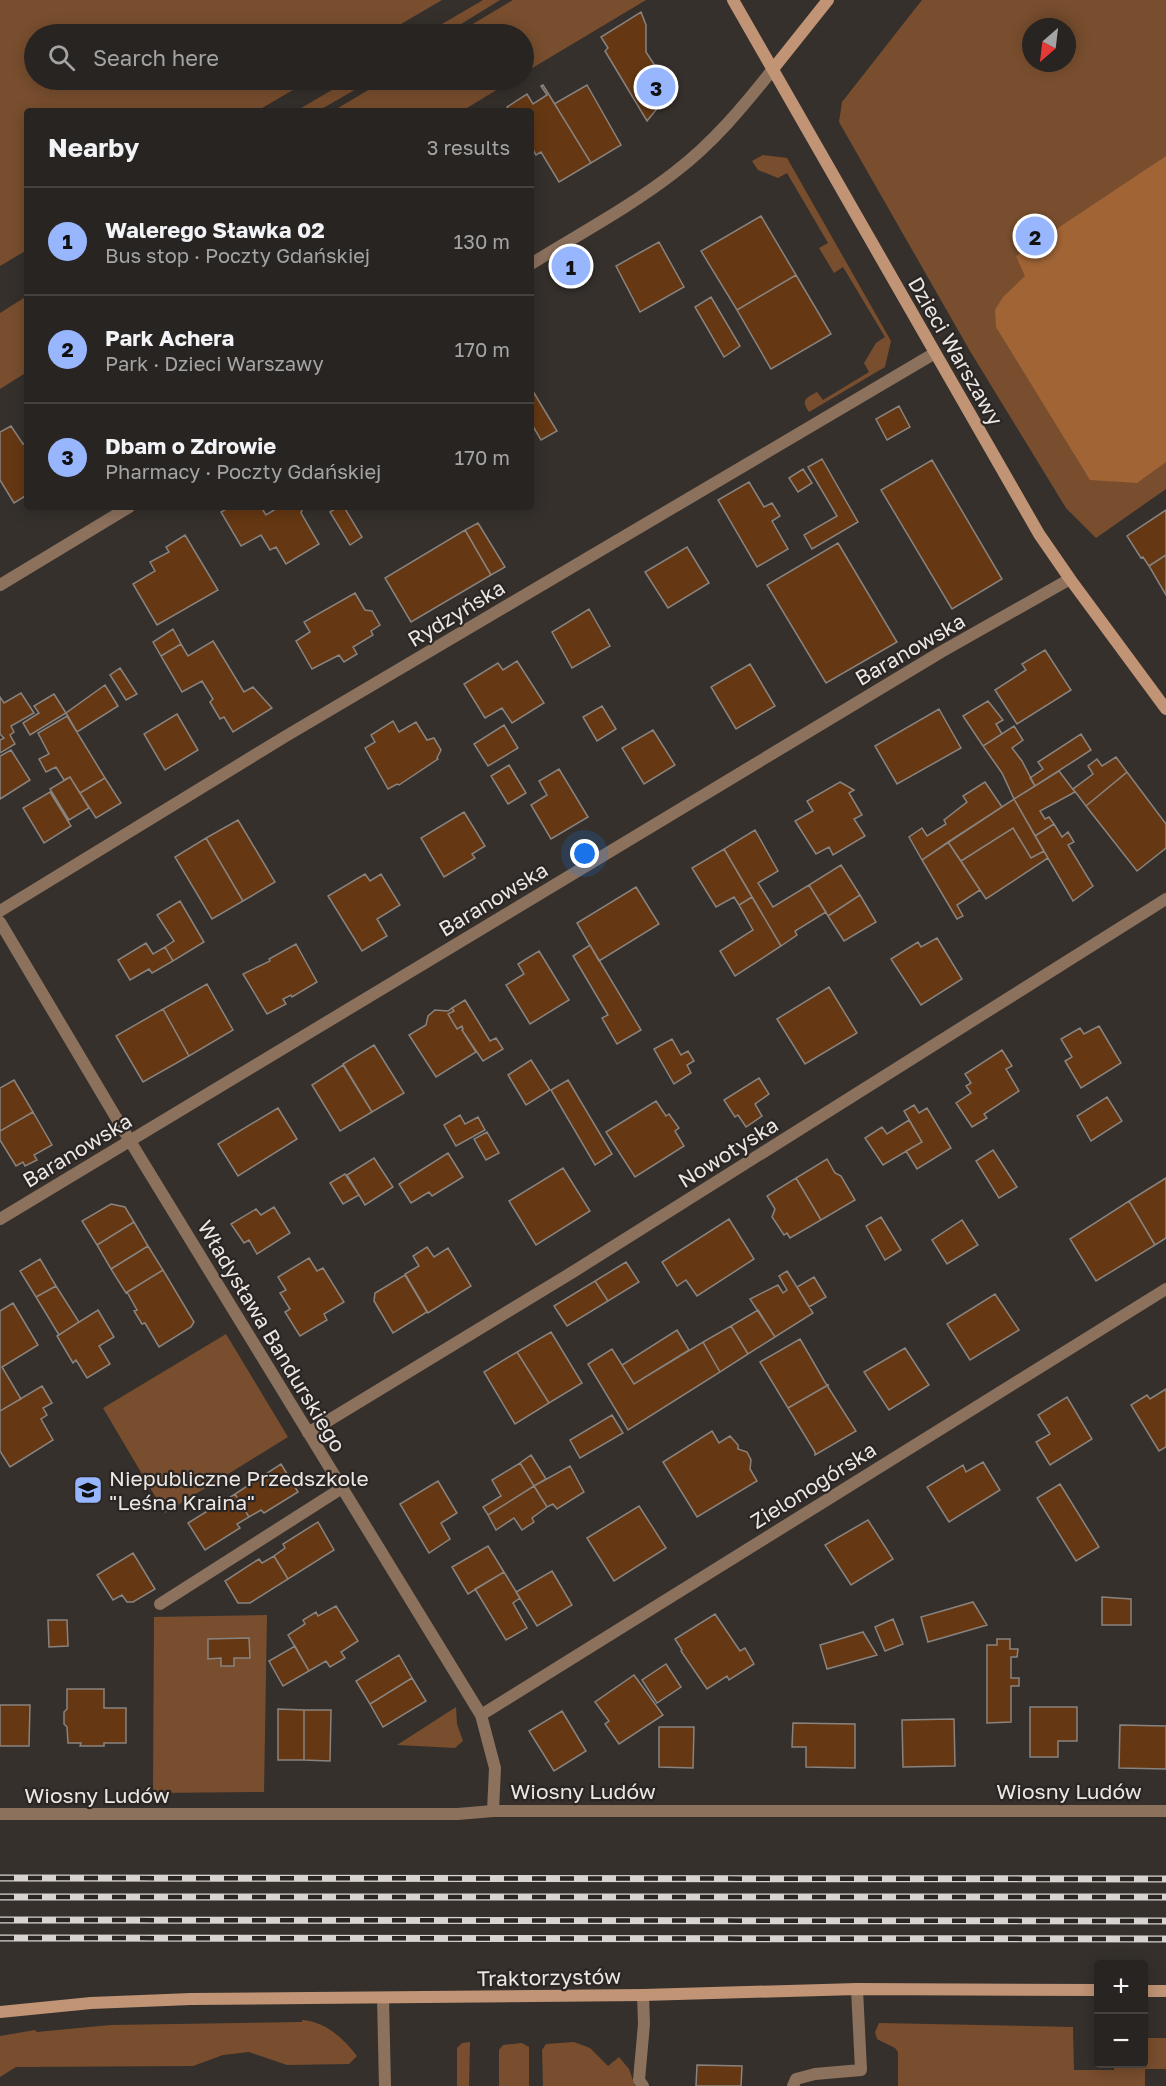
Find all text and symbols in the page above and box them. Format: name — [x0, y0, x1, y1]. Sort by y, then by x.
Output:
north arrow — [1022, 18, 1076, 72]
search box — [24, 24, 534, 90]
icon: search — [45, 41, 78, 74]
text: Search here — [93, 44, 219, 71]
pin: 3 — [636, 64, 676, 110]
text: Nearby — [48, 132, 139, 163]
text: 3 results — [427, 135, 510, 159]
pin: 2 — [1016, 214, 1054, 258]
text: Walerego Sławka 02 — [105, 216, 325, 243]
text: 1 — [62, 229, 73, 253]
text: 130 m — [454, 229, 510, 253]
text: Bus stop · Poczty Gdańskiej — [105, 243, 370, 267]
pin: 1 — [552, 244, 590, 288]
street label: Dzieci Warszawy — [903, 272, 1009, 430]
text: Park Achera — [105, 324, 234, 351]
text: 2 — [61, 337, 74, 361]
text: 170 m — [455, 337, 510, 361]
text: Park · Dzieci Warszawy — [105, 351, 324, 375]
text: Dbam o Zdrowie — [105, 432, 276, 459]
text: 3 — [61, 445, 74, 469]
text: 170 m — [455, 445, 510, 469]
text: Pharmacy · Poczty Gdańskiej — [105, 459, 381, 483]
street label: Rydzyńska — [403, 574, 509, 652]
street label: Baranowska — [850, 607, 970, 691]
your location — [570, 839, 599, 868]
street label: Baranowska — [434, 856, 552, 942]
street label: Baranowska — [18, 1107, 136, 1193]
street label: Nowotyska — [673, 1111, 783, 1193]
street label: Władysława Bandurskiego — [192, 1215, 352, 1457]
street label: Zielonogórska — [745, 1436, 881, 1534]
place label: Niepubliczne Przedszkole "Leśna Kraina" — [109, 1465, 369, 1515]
school or university icon: Niepubliczne Przedszkole "Leśna Kraina" — [72, 1474, 104, 1506]
street label: Wiosny Ludów — [510, 1778, 656, 1804]
street label: Wiosny Ludów — [996, 1778, 1142, 1804]
street label: Wiosny Ludów — [24, 1782, 170, 1808]
map controls — [1094, 1960, 1148, 2068]
button: + — [1094, 1960, 1148, 2014]
street label: Traktorzystów — [477, 1963, 621, 1991]
button: − — [1094, 2014, 1148, 2068]

